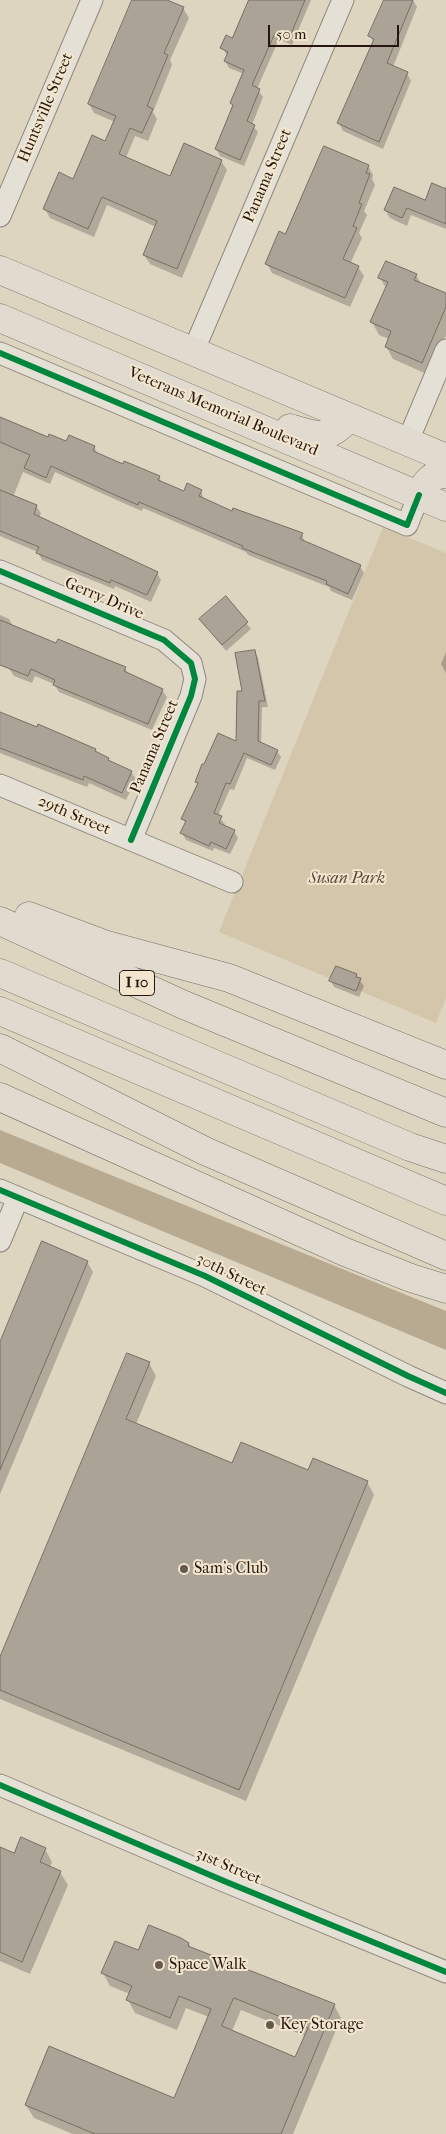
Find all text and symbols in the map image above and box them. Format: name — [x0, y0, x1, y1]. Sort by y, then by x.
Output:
scale bar — [271, 15, 402, 47]
text: 50 m — [276, 25, 306, 43]
street label: Huntsville Street — [14, 50, 78, 166]
street label: Panama Street — [240, 126, 296, 226]
street label: Veterans Memorial Boulevard — [125, 363, 321, 461]
street label: Gerry Drive — [62, 574, 146, 624]
street label: Panama Street — [127, 697, 183, 797]
street label: 29th Street — [35, 792, 113, 840]
park label: Susan Park — [309, 869, 385, 889]
road number: I 10 — [120, 970, 154, 996]
street label: 30th Street — [193, 1250, 269, 1300]
place label: Sam's Club — [194, 1559, 268, 1579]
marker: Sam's Club — [178, 1563, 190, 1575]
street label: 31st Street — [192, 1845, 264, 1889]
place label: Space Walk — [169, 1955, 246, 1975]
marker: Space Walk — [153, 1959, 165, 1971]
place label: Key Storage — [280, 2015, 364, 2035]
marker: Key Storage — [264, 2019, 276, 2031]

